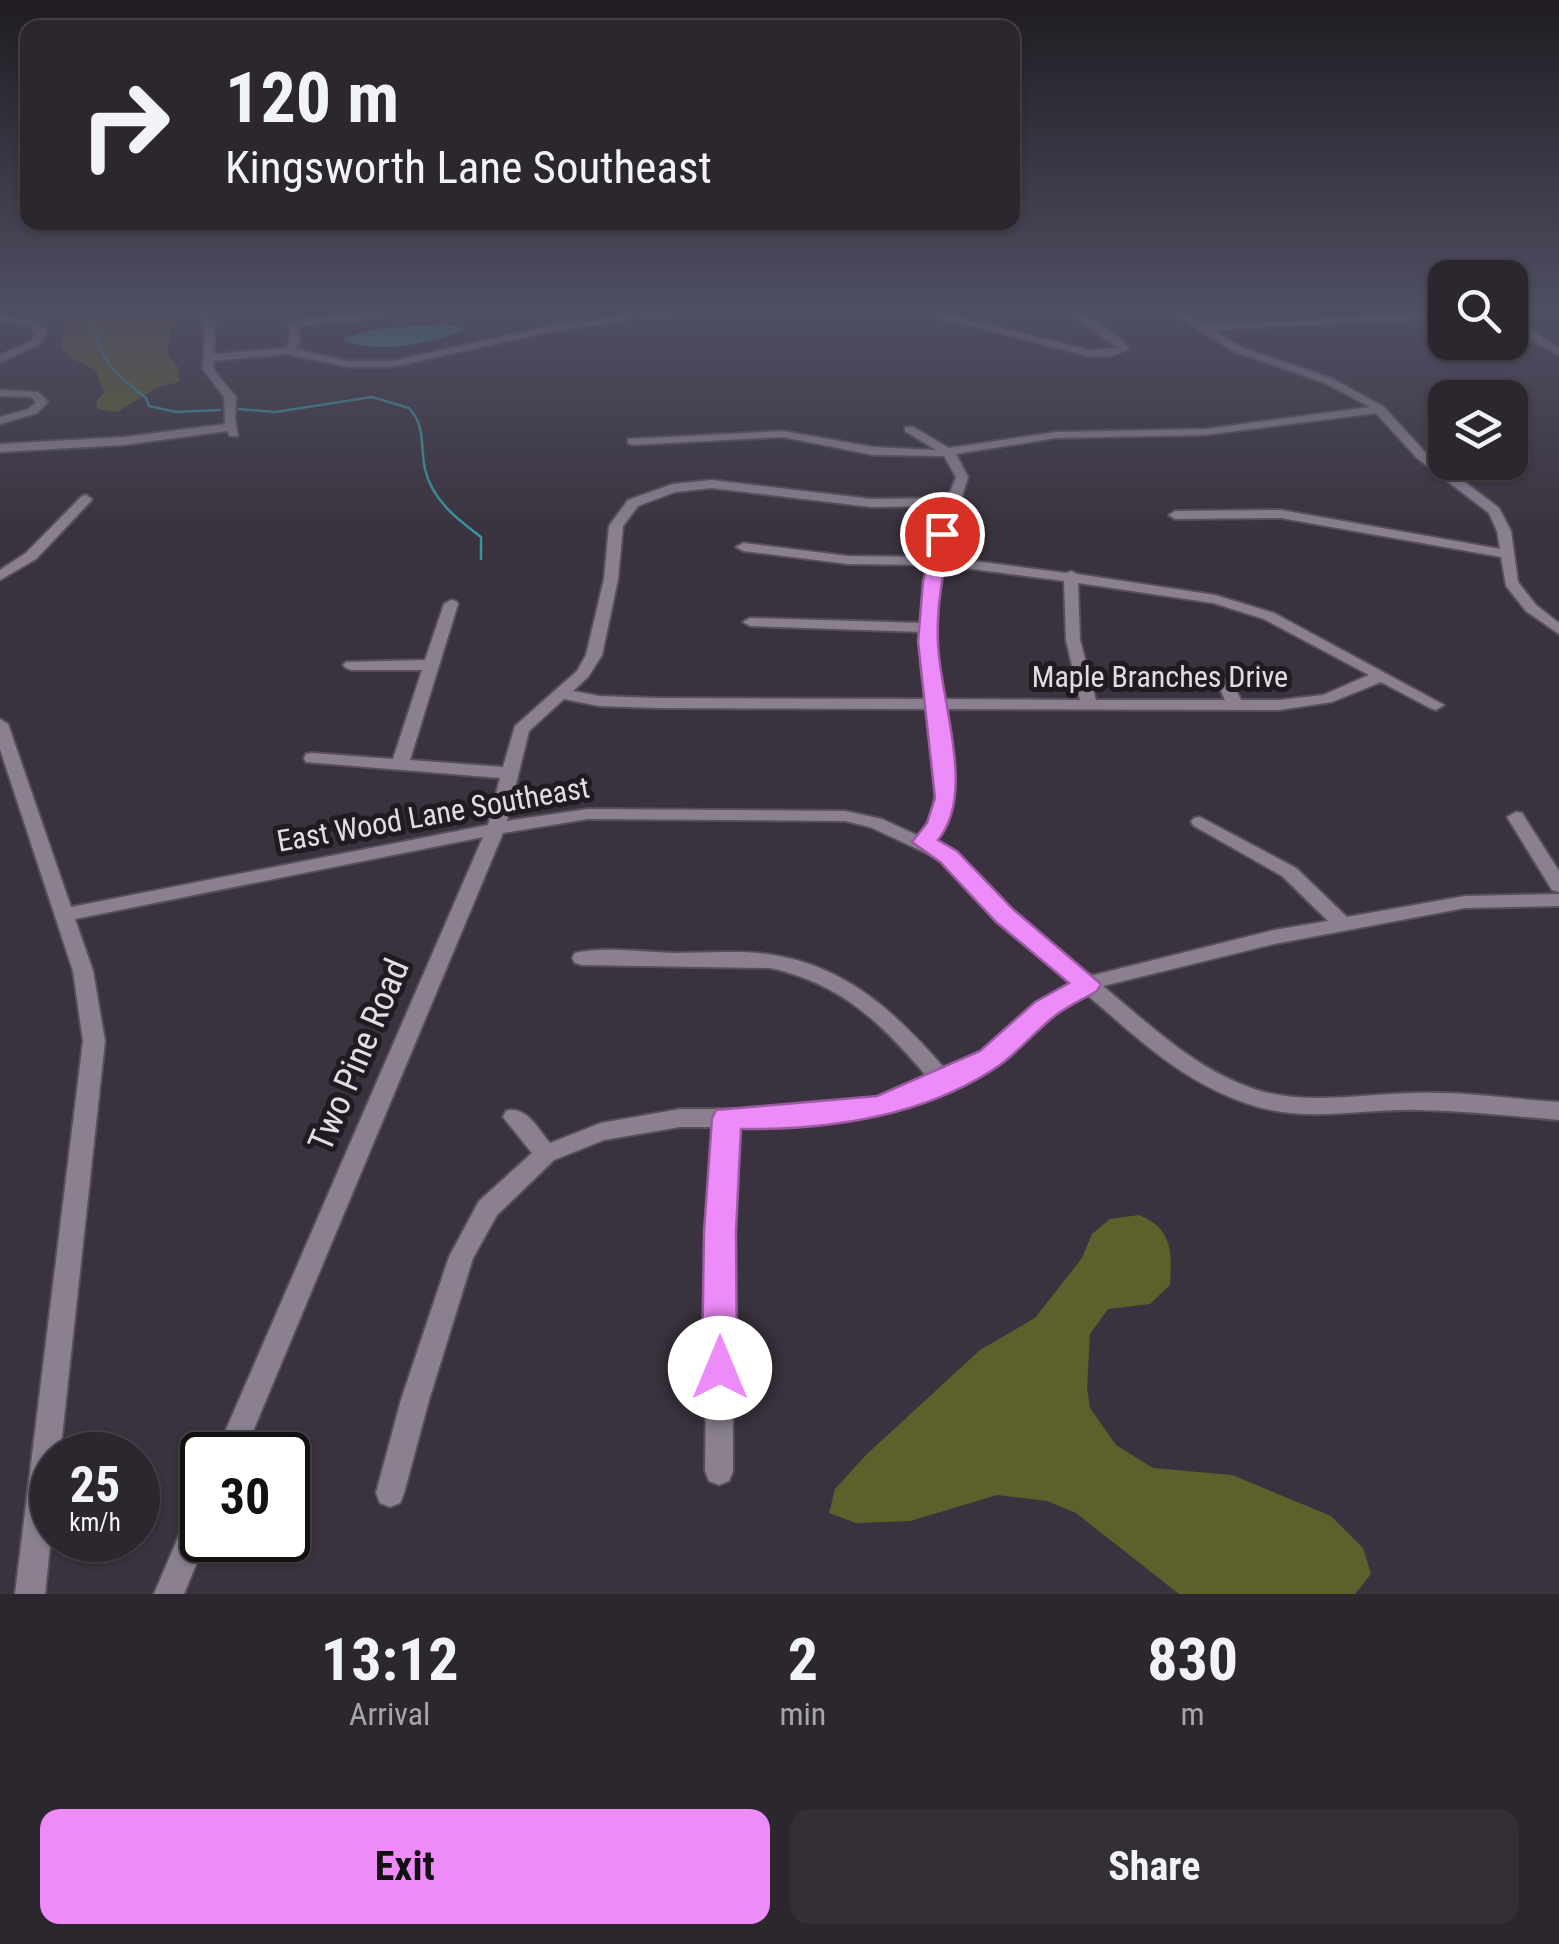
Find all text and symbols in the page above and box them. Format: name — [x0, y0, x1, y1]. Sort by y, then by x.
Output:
text: 120 m — [225, 57, 399, 139]
icon: right — [60, 60, 190, 190]
text: Kingsworth Lane Southeast — [225, 141, 712, 194]
map controls — [1428, 260, 1528, 480]
button: search — [1428, 260, 1528, 360]
button: layers — [1428, 380, 1528, 480]
pin — [900, 492, 985, 577]
icon: arrive — [915, 507, 970, 562]
street label: Maple Branches Drive — [1032, 659, 1288, 694]
street label: East Wood Lane Southeast — [274, 769, 592, 859]
street label: Two Pine Road — [300, 953, 418, 1157]
position arrow — [668, 1316, 772, 1420]
speed limit sign: 30 — [180, 1432, 310, 1562]
text: 25 — [70, 1456, 120, 1514]
text: km/h — [69, 1508, 121, 1537]
text: 13:12 — [321, 1624, 459, 1695]
text: 2 — [788, 1624, 818, 1695]
text: 830 — [1147, 1624, 1238, 1695]
text: Arrival — [349, 1695, 430, 1733]
text: min — [779, 1695, 826, 1733]
text: m — [1181, 1695, 1205, 1733]
button: Exit — [40, 1809, 770, 1924]
button: Share — [790, 1809, 1519, 1924]

